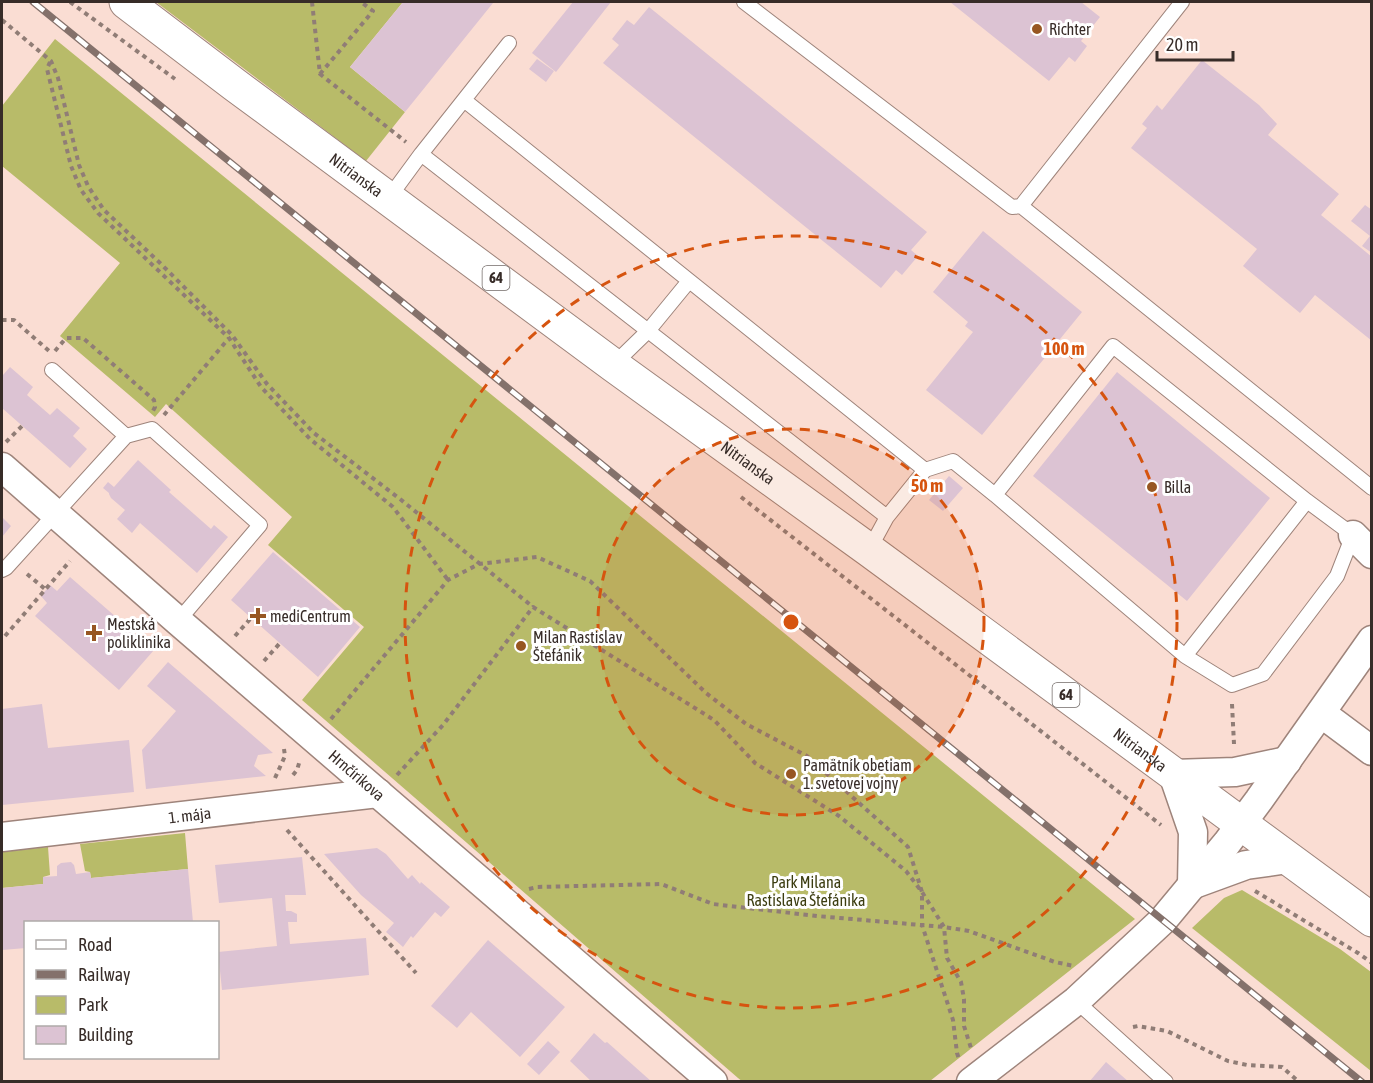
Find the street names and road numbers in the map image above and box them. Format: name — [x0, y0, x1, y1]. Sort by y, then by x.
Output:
street label: Nitrianska — [326, 149, 386, 200]
road number: 64 — [482, 266, 510, 290]
street label: Nitrianska — [718, 437, 778, 488]
road number: 64 — [1052, 683, 1080, 707]
street label: Nitrianska — [1110, 724, 1170, 775]
street label: Hrnčírikova — [325, 746, 388, 804]
street label: 1. mája — [167, 804, 212, 826]

